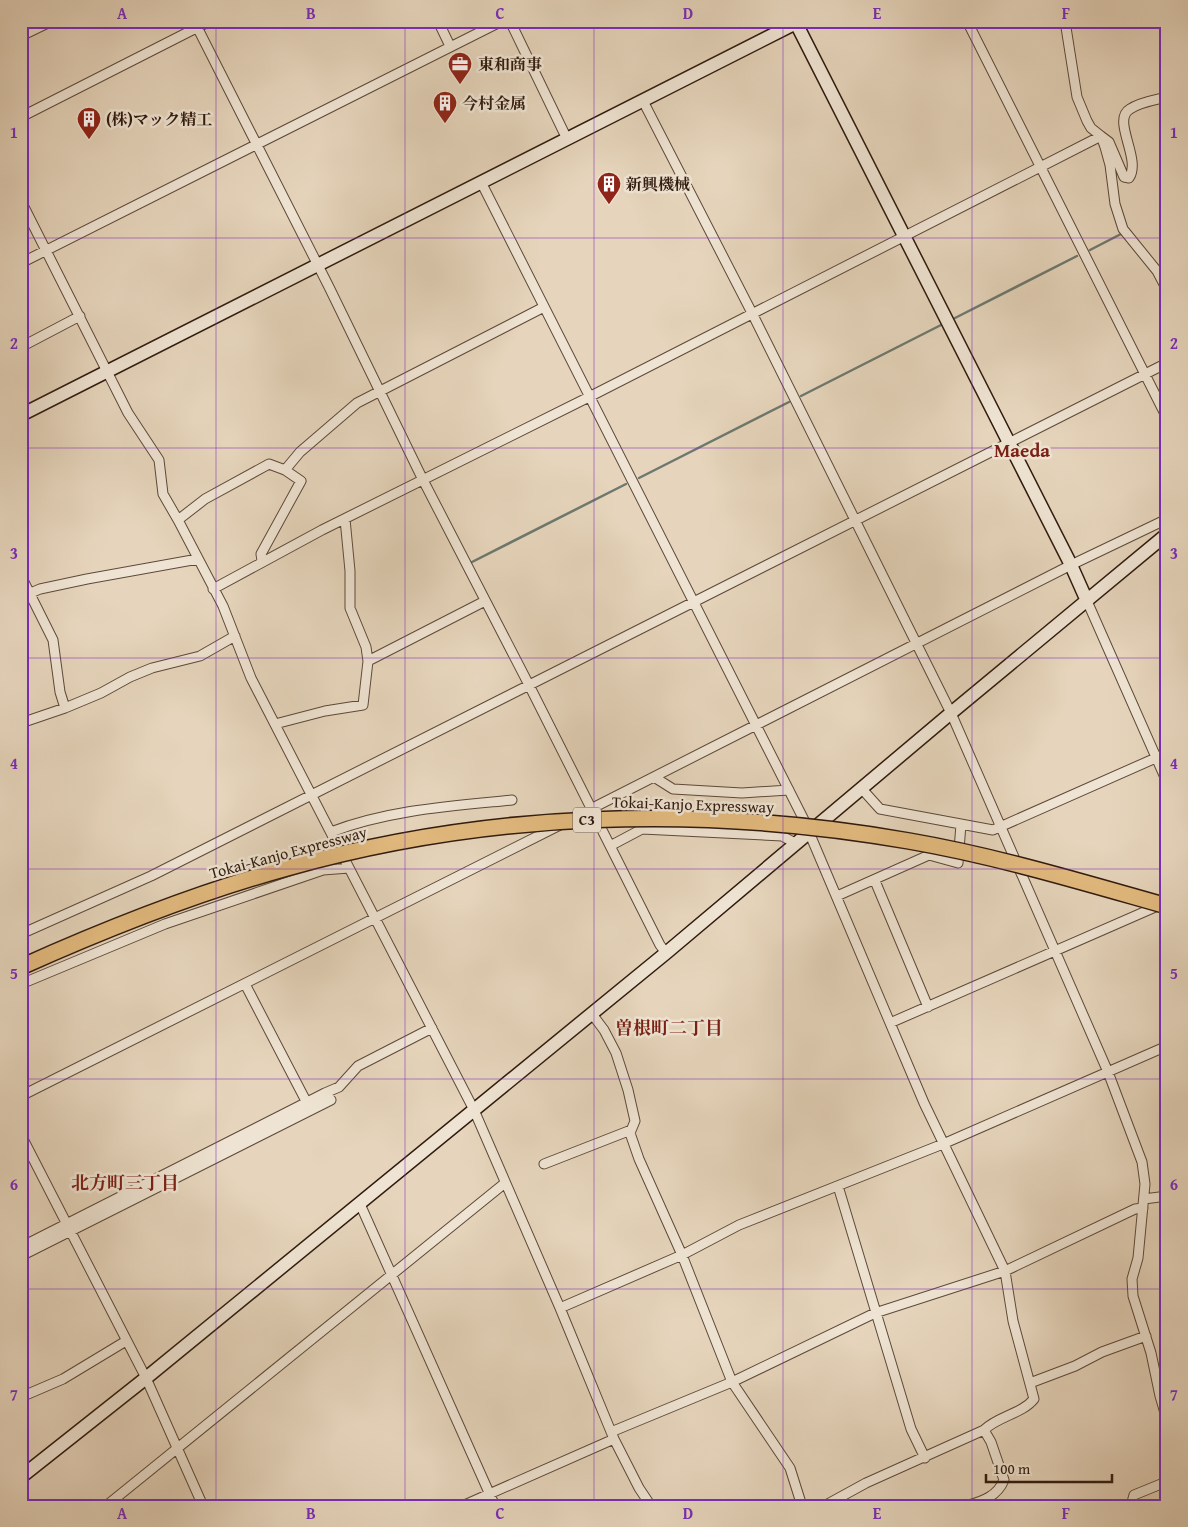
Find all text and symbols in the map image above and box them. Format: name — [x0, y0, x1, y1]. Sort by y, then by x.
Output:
text: A — [117, 1, 128, 25]
text: B — [306, 1, 316, 25]
text: C — [495, 1, 505, 25]
text: D — [683, 1, 693, 25]
text: E — [873, 1, 882, 25]
text: F — [1062, 1, 1070, 25]
office icon: 東和商事 — [447, 51, 473, 85]
place label: 東和商事 — [478, 52, 542, 76]
building icon: 今村金属 — [432, 90, 458, 124]
place label: 今村金属 — [462, 91, 526, 115]
building icon: (株)マック精工 — [76, 106, 102, 140]
place label: (株)マック精工 — [106, 107, 212, 131]
text: 1 — [10, 120, 18, 144]
text: 1 — [1170, 120, 1178, 144]
building icon: 新興機械 — [596, 171, 622, 205]
place label: 新興機械 — [625, 172, 690, 196]
text: 2 — [10, 331, 18, 355]
text: 2 — [1170, 331, 1178, 355]
district label: Maeda — [994, 436, 1050, 464]
text: 3 — [10, 541, 18, 565]
text: 3 — [1170, 541, 1178, 565]
text: 4 — [10, 751, 18, 775]
text: 4 — [1170, 751, 1178, 775]
street label: Tokai-Kanjo Expressway — [611, 789, 775, 819]
road number: C3 — [573, 808, 601, 832]
street label: Tokai-Kanjo Expressway — [207, 819, 370, 885]
text: 5 — [10, 961, 18, 985]
text: 5 — [1170, 961, 1178, 985]
district label: 曽根町二丁目 — [615, 1014, 723, 1041]
district label: 北方町三丁目 — [71, 1169, 179, 1196]
text: 6 — [10, 1172, 18, 1196]
text: 6 — [1170, 1172, 1178, 1196]
text: 7 — [10, 1382, 18, 1406]
text: 7 — [1170, 1382, 1178, 1406]
scale bar — [986, 1452, 1112, 1484]
text: 100 m — [993, 1458, 1031, 1479]
text: A — [117, 1501, 128, 1525]
text: B — [306, 1501, 316, 1525]
text: C — [495, 1501, 505, 1525]
text: D — [683, 1501, 693, 1525]
text: E — [873, 1501, 882, 1525]
text: F — [1062, 1501, 1070, 1525]

